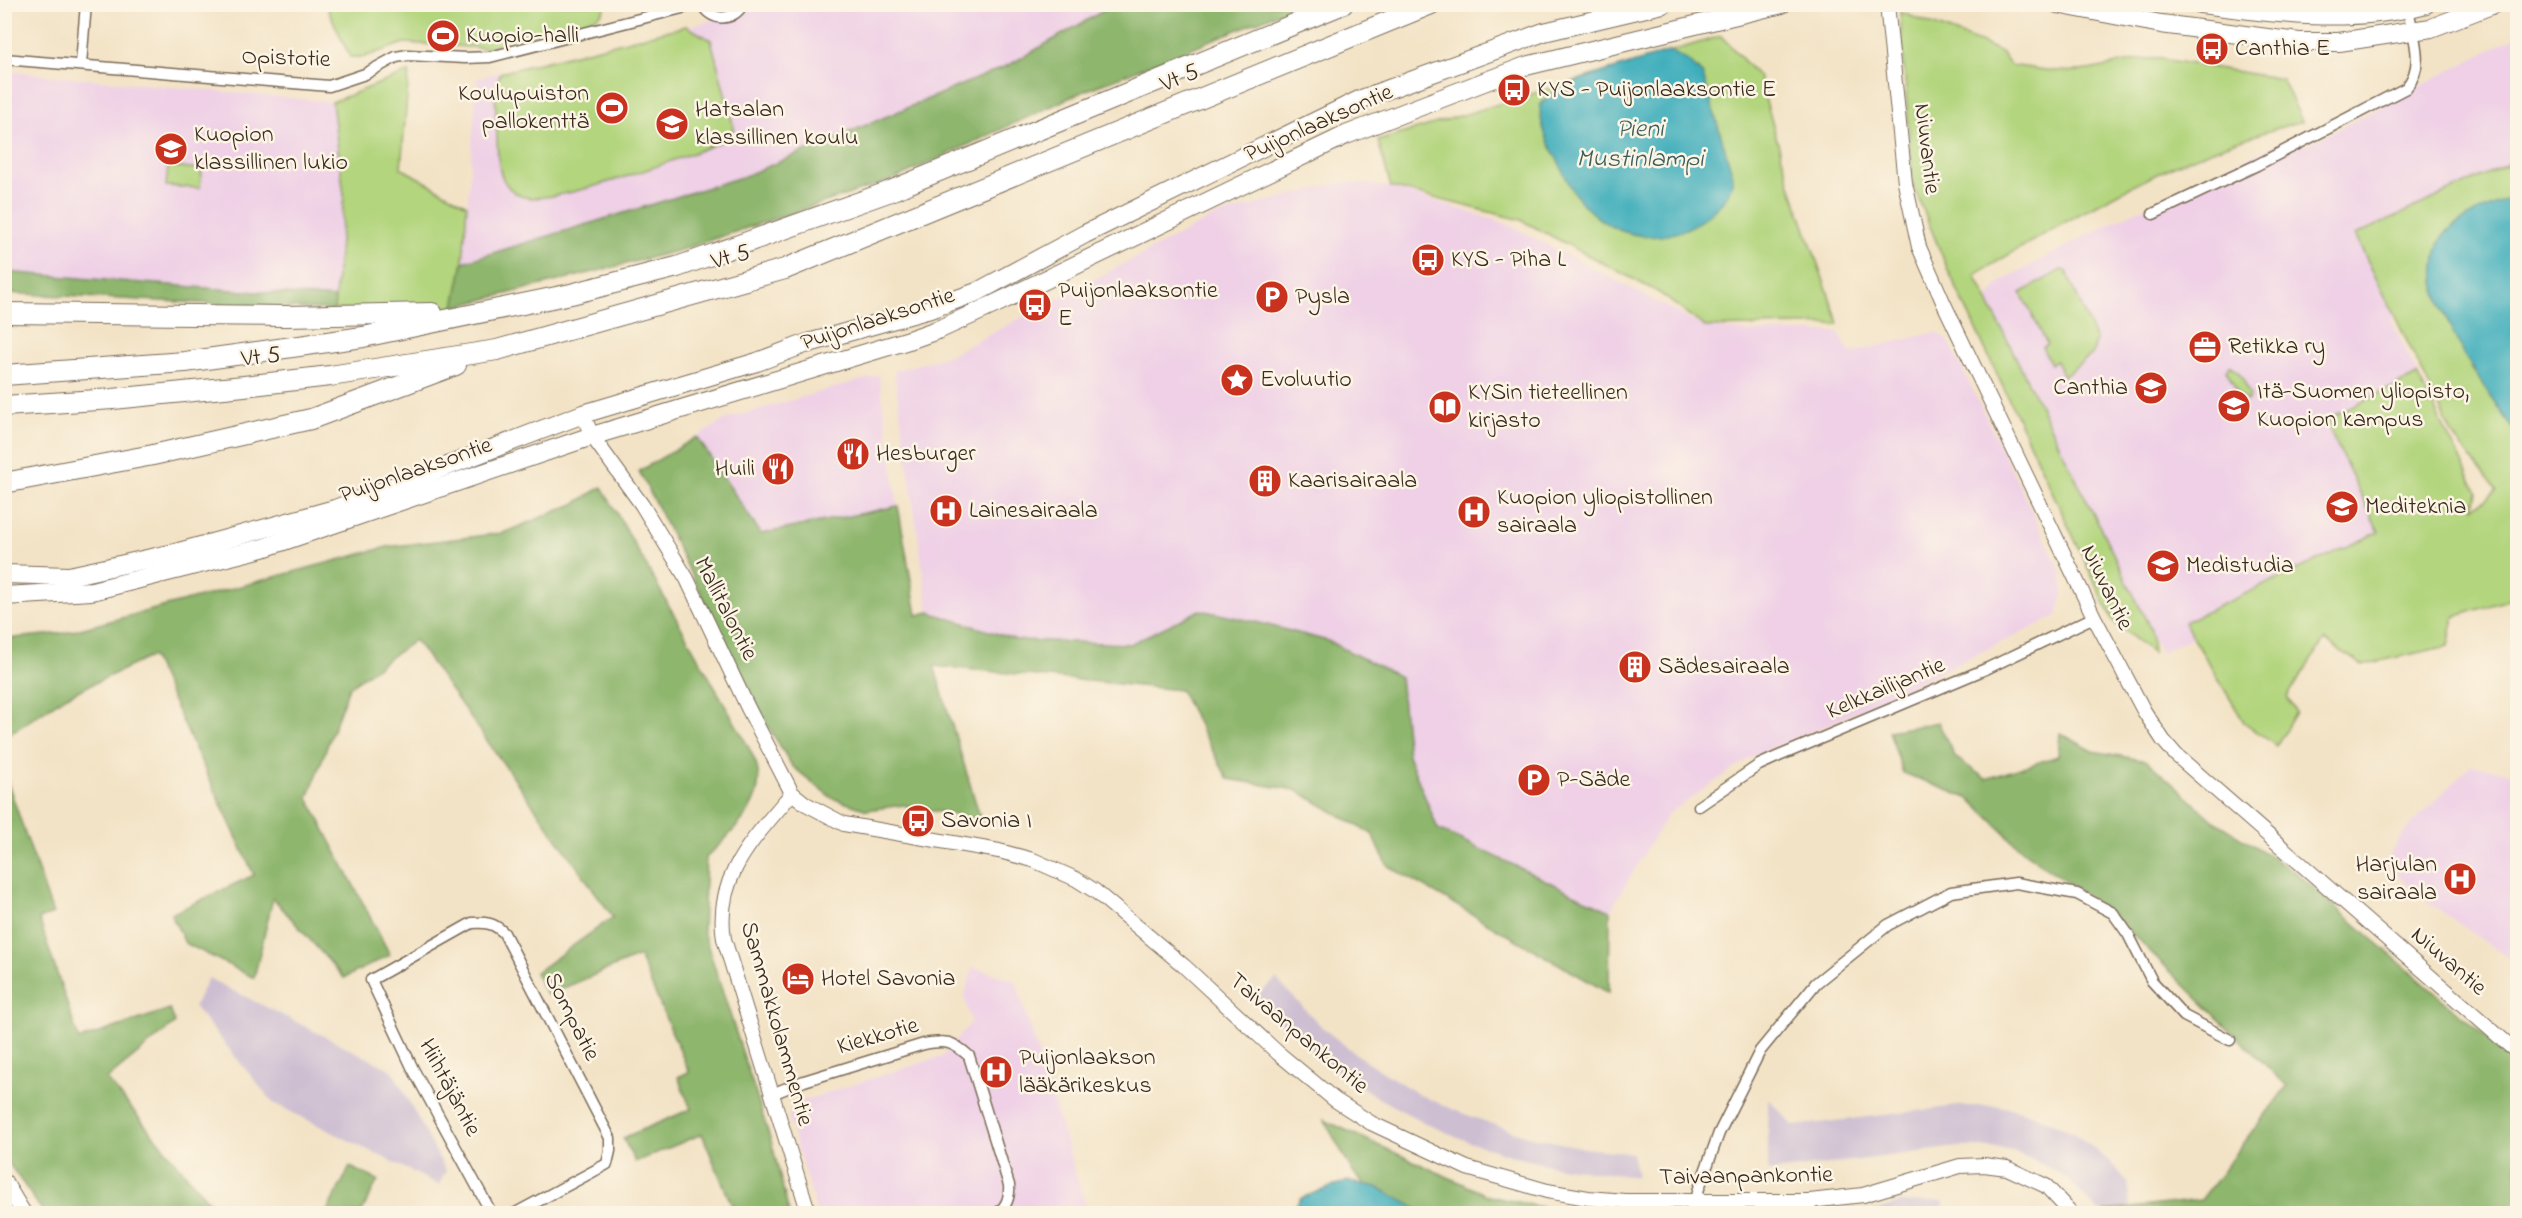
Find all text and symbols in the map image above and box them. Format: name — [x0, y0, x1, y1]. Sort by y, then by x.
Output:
sports icon: Kuopio-halli — [425, 18, 461, 54]
place label: Kuopio-halli — [466, 19, 579, 54]
bus stop icon: Canthia E — [2194, 31, 2230, 67]
place label: Canthia E — [2235, 32, 2330, 67]
street label: Opistotie — [241, 40, 331, 78]
street label: Vt 5 — [1154, 55, 1205, 103]
bus stop icon: KYS - Puijonlaaksontie E — [1496, 72, 1532, 108]
place label: KYS - Puijonlaaksontie E — [1537, 73, 1776, 108]
street label: Puijonlaaksontie — [1239, 75, 1399, 172]
place label: Koulupuiston pallokenttä — [458, 77, 589, 140]
sports icon: Koulupuiston pallokenttä — [594, 90, 630, 126]
place label: Hatsalan klassillinen koulu — [695, 93, 858, 156]
street label: Niuvantie — [1903, 102, 1949, 197]
school or university icon: Hatsalan klassillinen koulu — [654, 106, 690, 142]
water label: Pieni Mustinlampi — [1576, 111, 1706, 179]
place label: Kuopion klassillinen lukio — [194, 118, 348, 181]
school or university icon: Kuopion klassillinen lukio — [153, 131, 189, 167]
street label: Vt 5 — [706, 236, 755, 280]
bus stop icon: KYS - Piha L — [1410, 242, 1446, 278]
place label: KYS - Piha L — [1451, 243, 1566, 278]
place label: Puijonlaaksontie E — [1058, 274, 1218, 337]
street label: Puijonlaaksontie — [797, 279, 960, 361]
parking icon: Pysla — [1254, 279, 1290, 315]
place label: Pysla — [1295, 280, 1350, 316]
bus stop icon: Puijonlaaksontie E — [1017, 287, 1053, 323]
office icon: Retikka ry — [2187, 329, 2223, 365]
place label: Retikka ry — [2228, 330, 2325, 366]
street label: Vt 5 — [238, 338, 283, 378]
place icon: Evoluutio — [1219, 362, 1255, 398]
place label: Evoluutio — [1260, 363, 1352, 398]
school or university icon: Canthia — [2133, 370, 2169, 406]
place label: Canthia — [2053, 371, 2128, 406]
place label: Itä-Suomen yliopisto, Kuopion kampus — [2257, 375, 2469, 438]
place label: KYSin tieteellinen kirjasto — [1468, 376, 1628, 439]
school or university icon: Itä-Suomen yliopisto, Kuopion kampus — [2216, 388, 2252, 424]
library icon: KYSin tieteellinen kirjasto — [1427, 389, 1463, 425]
street label: Puijonlaaksontie — [335, 428, 497, 514]
restaurant icon: Hesburger — [835, 436, 871, 472]
place label: Hesburger — [876, 437, 976, 472]
restaurant icon: Huili — [760, 451, 796, 487]
place label: Huili — [715, 452, 755, 487]
building icon: Kaarisairaala — [1247, 463, 1283, 499]
place label: Kaarisairaala — [1288, 464, 1417, 499]
place label: Kuopion yliopistollinen sairaala — [1497, 481, 1713, 544]
school or university icon: Mediteknia — [2324, 489, 2360, 525]
place label: Mediteknia — [2365, 490, 2467, 525]
hospital icon: Lainesairaala — [928, 493, 964, 529]
place label: Lainesairaala — [969, 494, 1098, 529]
hospital icon: Kuopion yliopistollinen sairaala — [1456, 494, 1492, 530]
street label: Niuvantie — [2070, 539, 2142, 637]
school or university icon: Medistudia — [2145, 548, 2181, 584]
place label: Medistudia — [2186, 549, 2294, 584]
street label: Mallitalontie — [684, 551, 766, 667]
street label: Kelkkailijantie — [1821, 648, 1951, 730]
building icon: Sädesairaala — [1617, 649, 1653, 685]
place label: Sädesairaala — [1658, 650, 1790, 685]
parking icon: P-Säde — [1516, 762, 1552, 798]
place label: P-Säde — [1557, 763, 1630, 798]
bus stop icon: Savonia I — [900, 803, 936, 839]
place label: Savonia I — [941, 804, 1032, 839]
place label: Harjulan sairaala — [2355, 848, 2437, 911]
hospital icon: Harjulan sairaala — [2442, 861, 2478, 897]
street label: Sammakkolammentie — [730, 918, 822, 1131]
street label: Niuvantie — [2402, 919, 2494, 1005]
hotel icon: Hotel Savonia — [780, 961, 816, 997]
place label: Hotel Savonia — [821, 962, 956, 997]
street label: Taivaanpankontie — [1220, 965, 1376, 1103]
street label: Sompatie — [534, 966, 608, 1068]
street label: Kiekkotie — [833, 1009, 923, 1065]
street label: Hiihtäjäntie — [409, 1033, 489, 1143]
place label: Puijonlaakson lääkärikeskus — [1019, 1041, 1156, 1104]
hospital icon: Puijonlaakson lääkärikeskus — [978, 1054, 1014, 1090]
street label: Taivaanpankontie — [1659, 1158, 1833, 1196]

